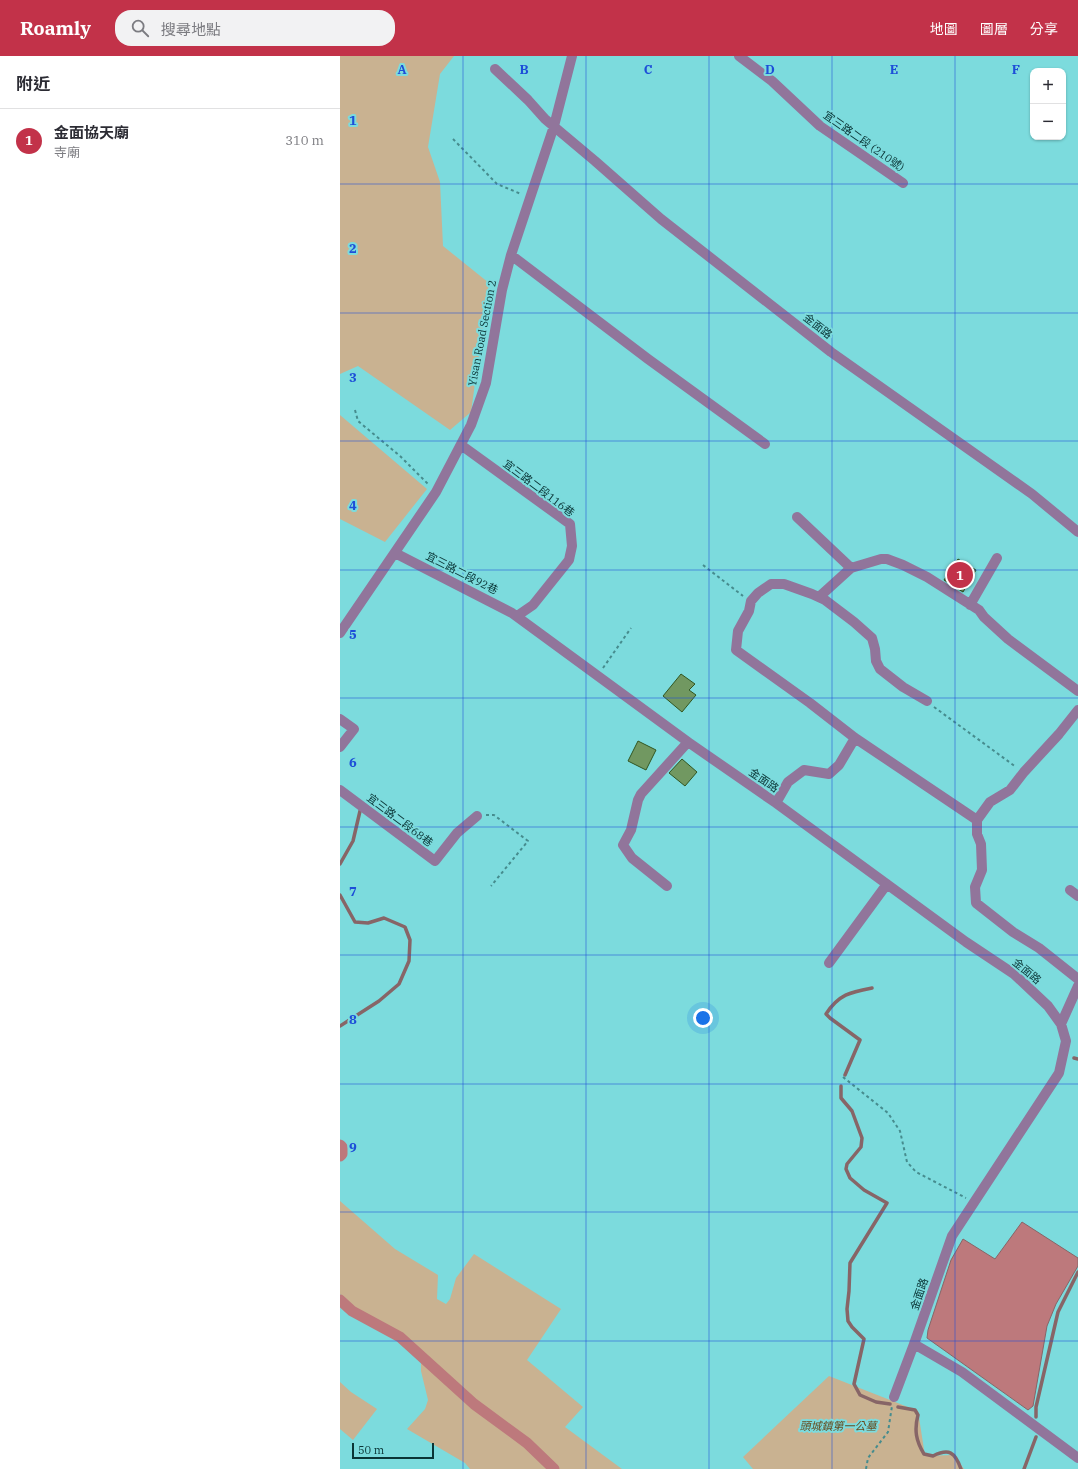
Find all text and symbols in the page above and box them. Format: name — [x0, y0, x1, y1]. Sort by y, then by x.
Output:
search box — [115, 10, 395, 46]
text: Roamly — [20, 16, 91, 40]
icon: search — [129, 17, 151, 39]
text: 搜尋地點 — [161, 20, 221, 39]
text: 地圖 — [930, 20, 958, 38]
text: 圖層 — [980, 20, 1008, 38]
text: 分享 — [1030, 20, 1058, 38]
text: A — [397, 61, 407, 78]
text: B — [519, 61, 529, 78]
text: C — [644, 61, 653, 78]
text: D — [765, 61, 775, 78]
text: E — [890, 61, 898, 78]
text: F — [1012, 61, 1020, 78]
map controls — [1030, 68, 1066, 140]
button: + — [1030, 68, 1066, 104]
text: 附近 — [16, 73, 50, 95]
button: − — [1030, 104, 1066, 140]
street label: 宜三路二段 (210號) — [821, 108, 907, 174]
text: 1 — [349, 112, 357, 129]
text: 金面協天廟 — [54, 123, 129, 142]
text: 1 — [25, 132, 33, 149]
text: 310 m — [285, 132, 324, 149]
text: 寺廟 — [54, 144, 80, 161]
text: 2 — [349, 240, 357, 257]
street label: Yisan Road Section 2 — [465, 279, 499, 387]
street label: 金面路 — [801, 310, 835, 342]
text: 3 — [349, 369, 357, 386]
street label: 宜三路二段116巷 — [501, 457, 577, 519]
text: 4 — [349, 497, 357, 514]
street label: 宜三路二段92巷 — [424, 549, 500, 597]
pin: 1 — [947, 560, 973, 590]
text: 5 — [349, 626, 357, 643]
text: 6 — [349, 754, 357, 771]
street label: 金面路 — [746, 765, 782, 795]
street label: 宜三路二段68巷 — [364, 791, 436, 849]
text: 7 — [349, 883, 357, 900]
street label: 金面路 — [1010, 955, 1044, 987]
your location — [693, 1008, 713, 1028]
text: 8 — [349, 1011, 357, 1028]
text: 9 — [349, 1139, 357, 1156]
street label: 金面路 — [907, 1276, 931, 1312]
park label: 頭城鎮第一公墓 — [800, 1419, 878, 1433]
scale bar — [352, 1441, 434, 1460]
text: 50 m — [358, 1443, 384, 1457]

